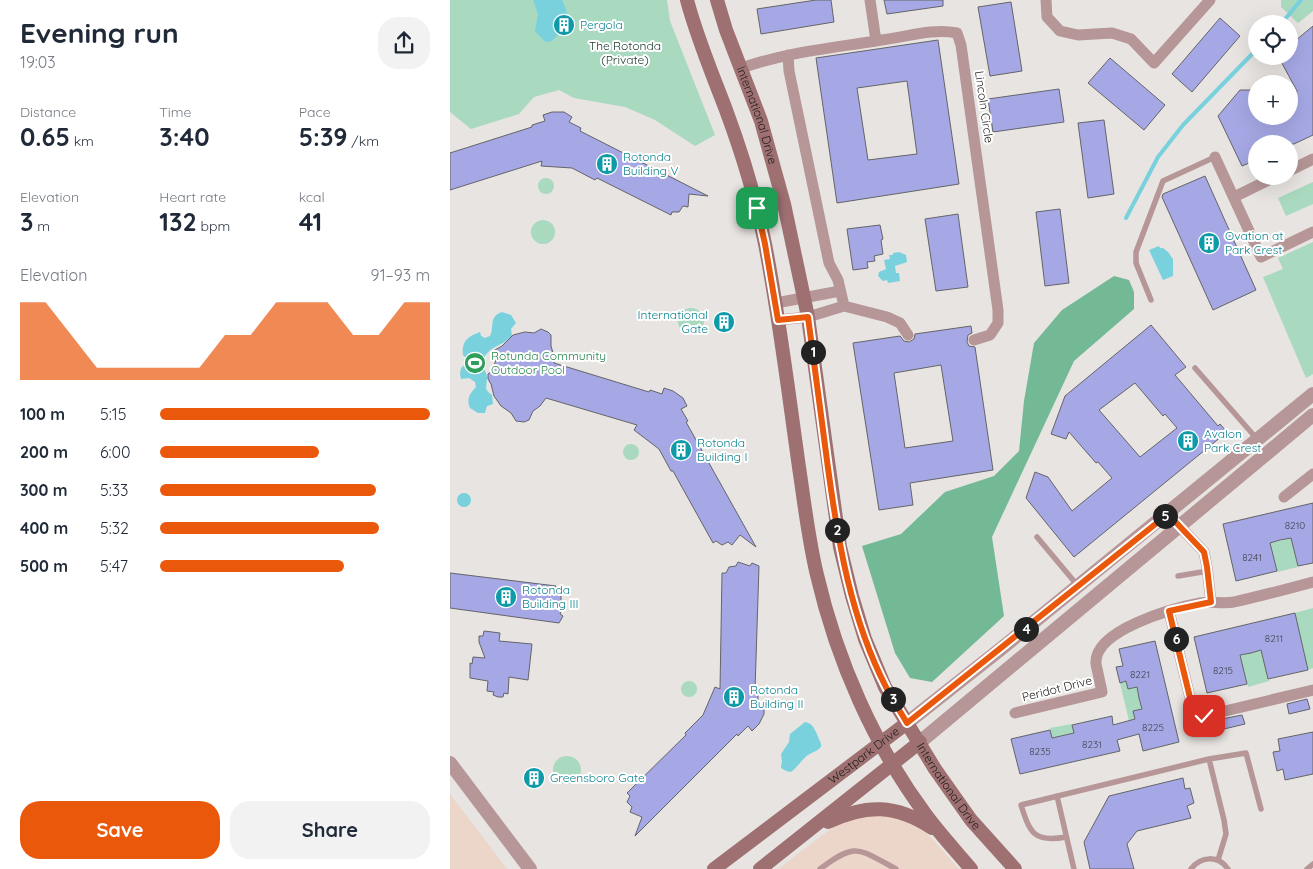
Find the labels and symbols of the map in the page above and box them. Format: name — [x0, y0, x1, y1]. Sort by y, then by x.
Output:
building icon: Pergola — [552, 13, 576, 37]
place label: Pergola — [580, 17, 623, 32]
park label: The Rotonda (Private) — [589, 38, 661, 67]
street label: International Drive — [734, 64, 781, 166]
street label: Lincoln Circle — [972, 70, 997, 144]
place label: Rotonda Building V — [623, 149, 678, 178]
building icon: Rotonda Building V — [595, 152, 619, 176]
pin — [736, 187, 778, 229]
place label: Ovation at Park Crest — [1225, 228, 1283, 257]
building icon: Ovation at Park Crest — [1197, 231, 1221, 255]
place label: International Gate — [638, 307, 708, 336]
building icon: International Gate — [712, 310, 736, 334]
pin: 1 — [800, 340, 826, 364]
place label: Rotunda Community Outdoor Pool — [491, 348, 606, 377]
sports icon: Rotunda Community Outdoor Pool — [463, 351, 487, 375]
place label: Avalon Park Crest — [1204, 426, 1261, 455]
building icon: Avalon Park Crest — [1176, 429, 1200, 453]
place label: Rotonda Building I — [697, 435, 747, 464]
building icon: Rotonda Building I — [669, 438, 693, 462]
pin: 5 — [1152, 504, 1178, 528]
pin: 2 — [824, 518, 850, 542]
house number: 8210 — [1285, 519, 1305, 532]
house number: 8241 — [1242, 551, 1262, 564]
place label: Rotonda Building III — [522, 582, 578, 611]
building icon: Rotonda Building III — [494, 585, 518, 609]
pin: 4 — [1014, 616, 1038, 642]
pin: 6 — [1164, 626, 1188, 652]
house number: 8211 — [1265, 632, 1283, 645]
house number: 8215 — [1213, 664, 1233, 677]
house number: 8221 — [1130, 668, 1150, 681]
street label: Peridot Drive — [1020, 673, 1094, 704]
place label: Rotonda Building II — [750, 682, 803, 711]
building icon: Rotonda Building II — [722, 685, 746, 709]
pin: 3 — [880, 686, 906, 712]
pin — [1183, 695, 1225, 737]
house number: 8225 — [1142, 721, 1164, 734]
street label: Westpark Drive — [825, 723, 903, 787]
house number: 8231 — [1082, 738, 1102, 751]
street label: International Drive — [914, 740, 984, 833]
house number: 8235 — [1029, 745, 1051, 758]
building icon: Greensboro Gate — [522, 766, 546, 790]
place label: Greensboro Gate — [550, 770, 645, 785]

